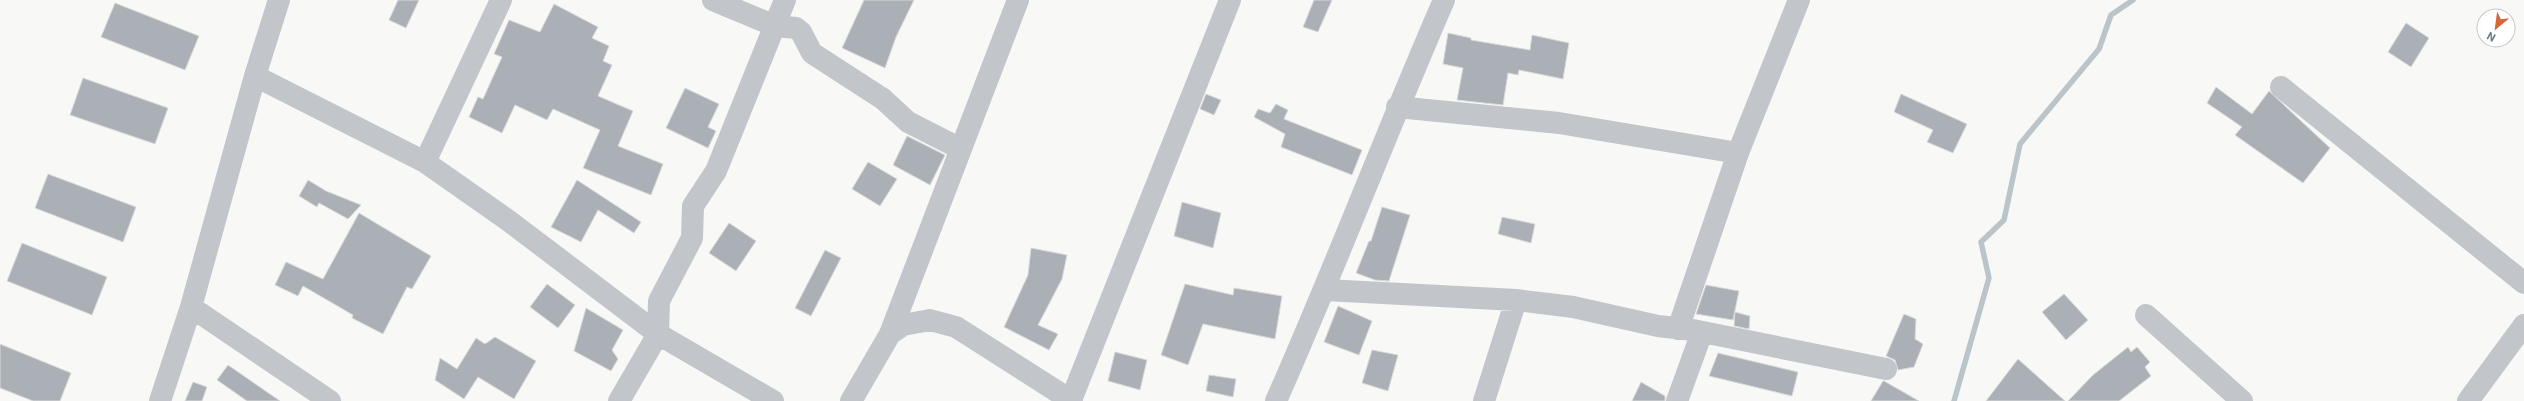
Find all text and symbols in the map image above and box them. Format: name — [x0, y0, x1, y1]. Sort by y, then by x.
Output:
north arrow — [2476, 8, 2516, 48]
text: N — [2485, 29, 2498, 44]

